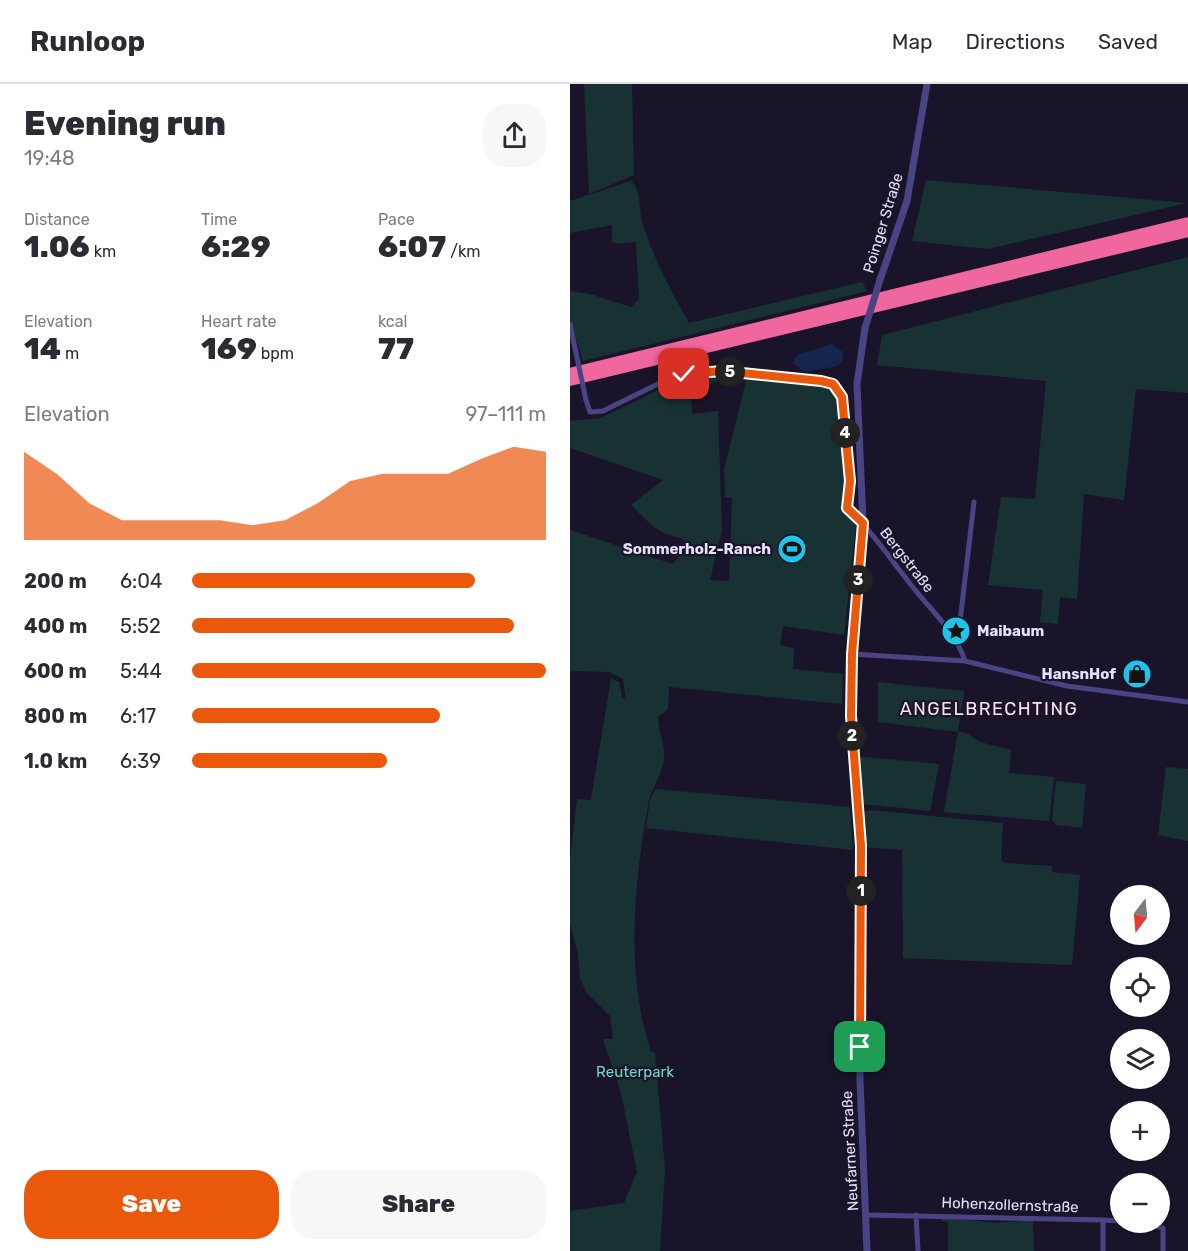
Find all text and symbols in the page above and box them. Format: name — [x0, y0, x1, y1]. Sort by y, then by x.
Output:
text: Runloop — [30, 25, 145, 58]
text: Map — [892, 29, 933, 54]
text: Directions — [966, 29, 1065, 54]
text: Saved — [1098, 29, 1158, 54]
text: Evening run — [24, 104, 226, 143]
button: share — [483, 104, 546, 167]
text: 19:48 — [24, 146, 75, 170]
street label: Poinger Straße — [859, 171, 907, 275]
text: Distance — [24, 210, 90, 229]
text: Time — [201, 210, 237, 229]
text: Pace — [378, 210, 415, 229]
text: 1.06 — [24, 229, 90, 265]
text: 6:29 — [201, 229, 271, 265]
text: 6:07 — [378, 229, 446, 265]
text: km — [90, 242, 116, 261]
text: /km — [446, 242, 480, 261]
text: Elevation — [24, 312, 93, 331]
text: Heart rate — [201, 312, 276, 331]
text: kcal — [378, 312, 407, 331]
text: 14 — [24, 331, 61, 367]
text: 169 — [201, 331, 257, 367]
text: 77 — [378, 331, 414, 367]
text: m — [61, 344, 79, 363]
text: bpm — [257, 344, 294, 363]
pin — [658, 348, 709, 399]
icon: check — [667, 357, 700, 390]
pin: 5 — [715, 357, 745, 387]
text: 5 — [725, 362, 735, 381]
text: Elevation — [24, 402, 110, 426]
text: 97–111 m — [465, 402, 546, 426]
pin: 4 — [830, 418, 860, 448]
text: 4 — [840, 423, 850, 442]
street label: Bergstraße — [876, 524, 938, 596]
sports icon: Sommerholz-Ranch — [776, 533, 808, 565]
place label: Sommerholz-Ranch — [623, 540, 771, 558]
pin: 3 — [843, 565, 873, 595]
text: 200 m — [24, 569, 87, 593]
text: 6:04 — [120, 569, 162, 593]
text: 3 — [853, 570, 863, 589]
text: 400 m — [24, 614, 87, 638]
text: 5:52 — [120, 614, 161, 638]
place icon: Maibaum — [940, 615, 972, 647]
place label: Maibaum — [977, 622, 1044, 640]
shop icon: HansnHof — [1121, 658, 1153, 690]
text: 600 m — [24, 659, 87, 683]
text: 5:44 — [120, 659, 162, 683]
place label: HansnHof — [1041, 665, 1116, 683]
district label: ANGELBRECHTING — [900, 698, 1078, 720]
text: 800 m — [24, 704, 87, 728]
text: 6:17 — [120, 704, 156, 728]
pin: 2 — [837, 721, 867, 751]
text: 2 — [847, 726, 857, 745]
text: 1.0 km — [24, 749, 87, 773]
text: 6:39 — [120, 749, 161, 773]
pin: 1 — [846, 876, 876, 906]
text: 1 — [857, 881, 865, 900]
north arrow — [1110, 885, 1170, 945]
map controls — [1110, 885, 1170, 1233]
button: locate — [1110, 957, 1170, 1017]
pin — [834, 1021, 885, 1072]
button: layers — [1110, 1029, 1170, 1089]
icon: arrive — [843, 1030, 876, 1063]
park label: Reuterpark — [596, 1063, 674, 1081]
street label: Neufarner Straße — [838, 1090, 862, 1212]
button: + — [1110, 1101, 1170, 1161]
button: Save — [24, 1170, 279, 1239]
button: Share — [291, 1170, 546, 1239]
button: − — [1110, 1173, 1170, 1233]
street label: Hohenzollernstraße — [941, 1194, 1079, 1216]

